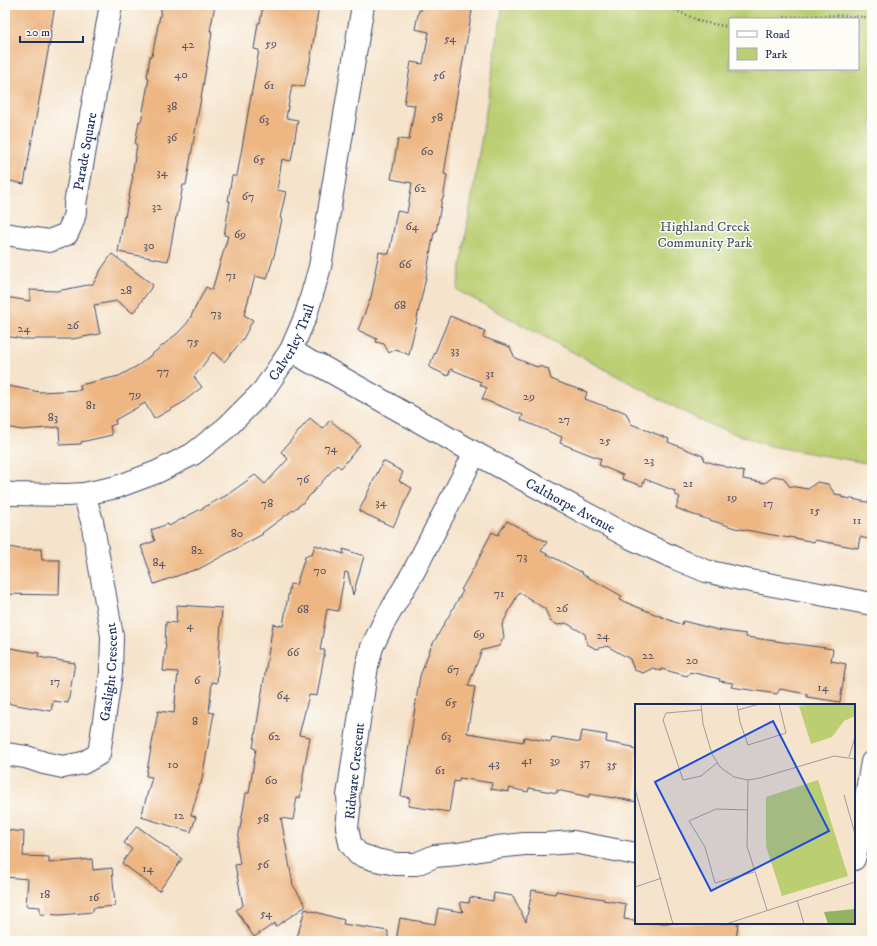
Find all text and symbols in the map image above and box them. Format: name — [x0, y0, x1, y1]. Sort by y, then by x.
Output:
scale bar — [20, 18, 83, 44]
legend — [729, 18, 859, 70]
text: 20 m — [26, 25, 50, 40]
text: Road — [765, 27, 790, 42]
house number: 54 — [444, 31, 457, 46]
house number: 59 — [265, 36, 277, 51]
house number: 42 — [182, 37, 195, 52]
text: Park — [765, 47, 787, 62]
house number: 40 — [174, 67, 188, 82]
house number: 56 — [433, 68, 446, 83]
house number: 61 — [264, 78, 274, 93]
house number: 38 — [167, 99, 177, 114]
house number: 58 — [431, 110, 443, 125]
street label: Parade Square — [70, 111, 101, 192]
house number: 63 — [259, 112, 269, 127]
house number: 36 — [167, 130, 178, 145]
house number: 60 — [421, 144, 433, 159]
house number: 65 — [253, 152, 265, 167]
house number: 34 — [156, 165, 169, 180]
house number: 62 — [414, 181, 426, 196]
house number: 67 — [242, 189, 254, 204]
house number: 32 — [152, 199, 162, 214]
park label: Highland Creek Community Park — [657, 218, 753, 252]
house number: 64 — [405, 219, 420, 234]
house number: 69 — [234, 227, 246, 242]
house number: 30 — [144, 238, 154, 253]
house number: 66 — [399, 257, 412, 272]
house number: 71 — [226, 268, 236, 283]
house number: 28 — [120, 283, 132, 298]
house number: 68 — [394, 298, 406, 313]
street label: Calverley Trail — [265, 301, 319, 384]
house number: 73 — [211, 306, 221, 321]
house number: 26 — [67, 318, 80, 333]
house number: 24 — [18, 321, 31, 336]
house number: 75 — [187, 334, 199, 349]
house number: 33 — [451, 343, 459, 358]
house number: 77 — [157, 364, 169, 379]
house number: 31 — [486, 366, 494, 381]
house number: 79 — [129, 387, 141, 402]
house number: 29 — [523, 389, 535, 404]
house number: 81 — [86, 398, 96, 413]
house number: 83 — [48, 410, 58, 425]
house number: 27 — [558, 412, 570, 427]
house number: 25 — [599, 433, 611, 448]
house number: 74 — [324, 441, 339, 456]
house number: 23 — [644, 453, 654, 468]
house number: 76 — [297, 472, 310, 487]
street label: Calthorpe Avenue — [522, 474, 618, 538]
house number: 21 — [683, 476, 693, 491]
house number: 19 — [727, 490, 737, 505]
house number: 34 — [375, 495, 388, 510]
house number: 78 — [261, 496, 273, 511]
house number: 17 — [763, 496, 773, 511]
house number: 15 — [810, 503, 820, 518]
house number: 11 — [853, 513, 861, 528]
house number: 80 — [231, 526, 243, 541]
house number: 82 — [191, 543, 203, 558]
house number: 73 — [517, 549, 527, 564]
house number: 84 — [153, 555, 167, 570]
house number: 70 — [314, 563, 326, 578]
house number: 71 — [494, 586, 504, 601]
house number: 26 — [556, 601, 569, 616]
house number: 68 — [297, 602, 309, 617]
house number: 4 — [187, 618, 195, 633]
street label: Gaslight Crescent — [96, 621, 122, 722]
house number: 69 — [473, 627, 485, 642]
house number: 24 — [597, 628, 610, 643]
house number: 66 — [287, 645, 300, 660]
house number: 22 — [642, 648, 654, 663]
house number: 20 — [686, 653, 698, 668]
house number: 67 — [447, 662, 459, 677]
house number: 6 — [194, 673, 201, 688]
house number: 17 — [50, 674, 60, 689]
house number: 14 — [817, 680, 830, 695]
house number: 64 — [276, 688, 291, 703]
house number: 65 — [445, 695, 457, 710]
inset map — [635, 704, 855, 924]
house number: 8 — [192, 714, 198, 729]
street label: Ridware Crescent — [341, 721, 369, 820]
house number: 62 — [268, 729, 280, 744]
house number: 63 — [441, 729, 451, 744]
house number: 41 — [521, 753, 533, 768]
house number: 39 — [550, 753, 560, 768]
house number: 37 — [580, 755, 590, 770]
house number: 43 — [488, 756, 500, 771]
house number: 10 — [168, 757, 178, 772]
house number: 35 — [607, 757, 617, 772]
house number: 61 — [435, 763, 445, 778]
house number: 60 — [265, 773, 277, 788]
house number: 12 — [174, 808, 184, 823]
house number: 58 — [257, 811, 269, 826]
house number: 56 — [257, 857, 270, 872]
house number: 14 — [142, 861, 155, 876]
house number: 18 — [40, 887, 50, 902]
house number: 16 — [89, 890, 100, 905]
house number: 54 — [260, 906, 273, 921]

